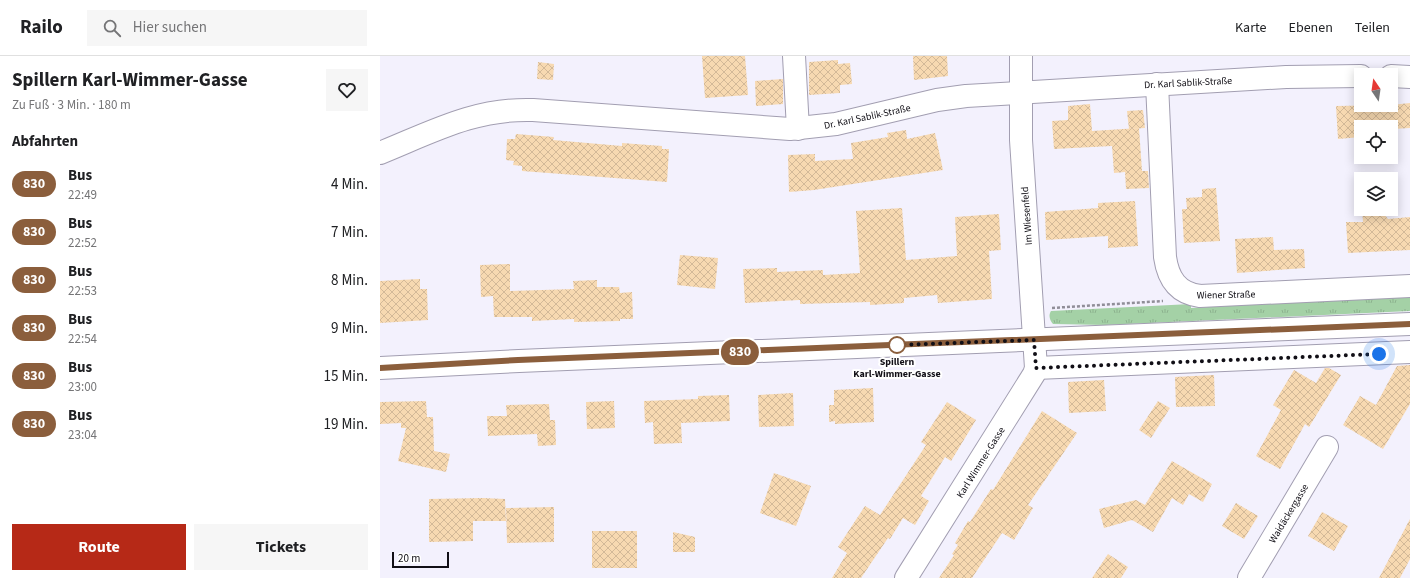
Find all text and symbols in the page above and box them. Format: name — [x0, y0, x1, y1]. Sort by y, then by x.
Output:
search box — [87, 10, 367, 46]
text: Railo — [20, 14, 63, 41]
icon: search — [101, 17, 123, 39]
text: Hier suchen — [133, 17, 207, 38]
text: Karte — [1235, 18, 1267, 38]
text: Ebenen — [1289, 18, 1333, 38]
text: Teilen — [1355, 18, 1390, 38]
text: Spillern Karl-Wimmer-Gasse — [12, 67, 248, 94]
north arrow — [1354, 68, 1398, 112]
map controls — [1354, 68, 1398, 216]
button: heart — [326, 69, 368, 111]
street label: Dr. Karl Sablik-Straße — [1144, 74, 1233, 92]
text: Zu Fuß · 3 Min. · 180 m — [12, 96, 131, 114]
street label: Dr. Karl Sablik-Straße — [823, 101, 912, 133]
button: locate — [1354, 120, 1398, 164]
text: Abfahrten — [12, 131, 78, 152]
text: Bus — [68, 165, 92, 186]
button: layers — [1354, 172, 1398, 216]
text: 830 — [23, 174, 45, 194]
text: 4 Min. — [331, 174, 368, 195]
text: 22:49 — [68, 186, 97, 204]
street label: Im Wiesenfeld — [1018, 186, 1036, 246]
text: Bus — [68, 213, 92, 234]
text: 830 — [23, 222, 45, 242]
text: 7 Min. — [331, 222, 368, 243]
text: 22:52 — [68, 234, 97, 252]
text: Bus — [68, 261, 92, 282]
text: 830 — [23, 270, 45, 290]
text: 8 Min. — [331, 270, 368, 291]
text: 22:53 — [68, 282, 97, 300]
street label: Wiener Straße — [1197, 287, 1255, 303]
text: Bus — [68, 309, 92, 330]
text: 830 — [23, 318, 45, 338]
text: 9 Min. — [331, 318, 368, 339]
text: 22:54 — [68, 330, 97, 348]
marker: Spillern Karl-Wimmer-Gasse — [888, 336, 906, 354]
line badge: 830 — [717, 339, 763, 365]
text: 830 — [729, 342, 751, 362]
your location — [1369, 344, 1389, 364]
place label: Spillern Karl-Wimmer-Gasse — [853, 355, 941, 381]
text: Bus — [68, 357, 92, 378]
text: 830 — [23, 366, 45, 386]
text: 15 Min. — [324, 366, 368, 387]
text: 23:00 — [68, 378, 97, 396]
text: Bus — [68, 405, 92, 426]
text: 830 — [23, 414, 45, 434]
text: 19 Min. — [324, 414, 368, 435]
street label: Karl Wimmer-Gasse — [953, 424, 1008, 501]
text: 23:04 — [68, 426, 97, 444]
street label: Waidäckergasse — [1266, 481, 1312, 546]
button: Route — [12, 524, 186, 570]
button: Tickets — [194, 524, 368, 570]
scale bar — [392, 550, 449, 569]
text: 20 m — [398, 551, 420, 566]

